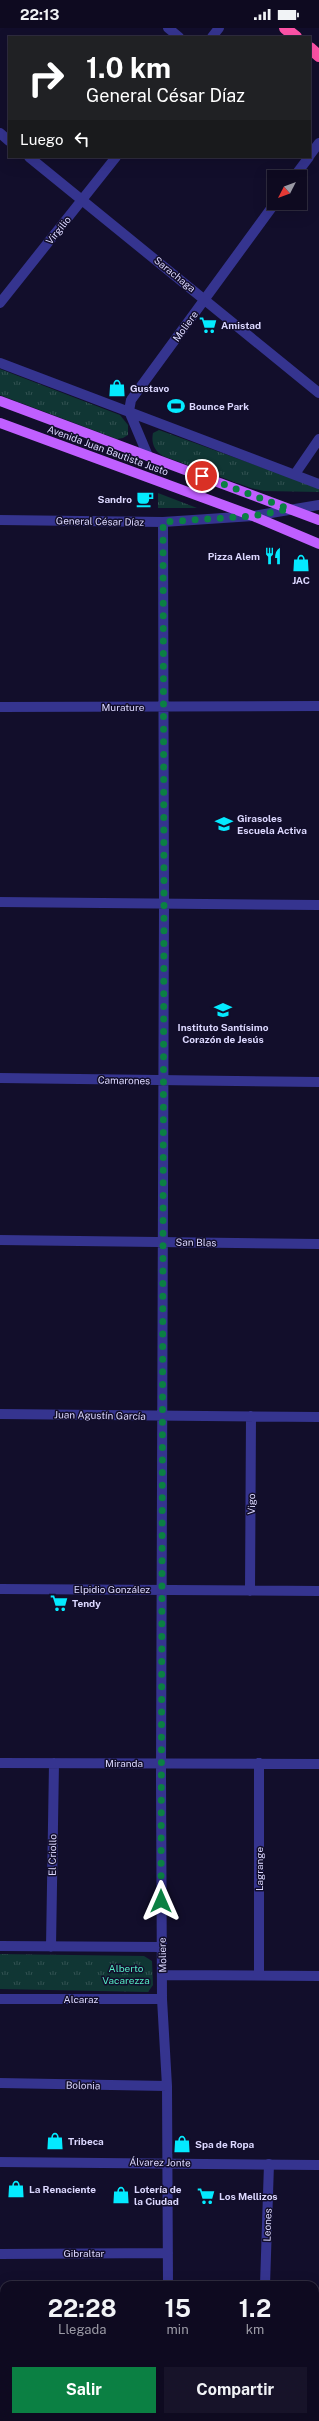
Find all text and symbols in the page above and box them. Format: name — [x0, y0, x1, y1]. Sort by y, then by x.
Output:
text: 22:13 — [20, 6, 60, 23]
text: 1.0 km — [86, 51, 171, 84]
icon: right — [20, 52, 72, 104]
text: General César Díaz — [86, 85, 245, 106]
icon: left — [71, 128, 93, 150]
text: Luego — [20, 131, 63, 148]
north arrow — [267, 170, 307, 210]
map controls — [267, 170, 307, 210]
street label: Virgilio — [43, 213, 73, 247]
street label: Sarachaga — [152, 254, 198, 294]
street label: Moliere — [170, 308, 200, 344]
supermarket icon: Amistad — [198, 315, 218, 335]
place label: Amistad — [221, 319, 261, 331]
shop icon: Gustavo — [107, 378, 127, 398]
place label: Gustavo — [130, 382, 169, 394]
sports icon: Bounce Park — [166, 396, 186, 416]
place label: Bounce Park — [189, 400, 249, 412]
street label: Avenida Juan Bautista Justo — [46, 422, 170, 478]
pin — [185, 459, 219, 493]
icon: arrive — [191, 465, 213, 487]
cafe icon: Sandro — [135, 489, 155, 509]
place label: Sandro — [98, 493, 132, 505]
street label: General César Díaz — [56, 514, 144, 528]
restaurant icon: Pizza Alem — [263, 546, 283, 566]
place label: Pizza Alem — [208, 550, 260, 562]
shop icon: JAC — [291, 553, 311, 573]
place label: JAC — [292, 574, 310, 586]
street label: Murature — [102, 701, 145, 713]
place label: Girasoles Escuela Activa — [237, 812, 307, 836]
school or university icon: Girasoles Escuela Activa — [214, 814, 234, 834]
school or university icon: Instituto Santísimo Corazón de Jesús — [213, 1000, 233, 1020]
place label: Instituto Santísimo Corazón de Jesús — [178, 1021, 269, 1045]
street label: Camarones — [98, 1074, 150, 1086]
street label: San Blas — [176, 1236, 216, 1248]
street label: Juan Agustín García — [54, 1408, 146, 1422]
street label: Vigo — [245, 1493, 257, 1515]
street label: Elpidio González — [74, 1583, 150, 1595]
supermarket icon: Tendy — [49, 1593, 69, 1613]
place label: Tendy — [72, 1597, 101, 1609]
street label: Miranda — [105, 1757, 143, 1769]
street label: El Criollo — [46, 1834, 58, 1876]
street label: Lagrange — [253, 1847, 265, 1891]
position arrow — [140, 1880, 182, 1922]
street label: Moliere — [156, 1937, 168, 1973]
park label: Alberto Vacarezza — [102, 1962, 150, 1986]
street label: Alcaraz — [64, 1993, 99, 2005]
street label: Bolonia — [66, 2079, 100, 2091]
shop icon: Tribeca — [45, 2131, 65, 2151]
shop icon: Spa de Ropa — [172, 2134, 192, 2154]
place label: Tribeca — [68, 2135, 104, 2147]
place label: Spa de Ropa — [195, 2138, 254, 2150]
street label: Álvarez Jonte — [129, 2155, 191, 2169]
shop icon: La Renaciente — [6, 2179, 26, 2199]
place label: La Renaciente — [29, 2183, 96, 2195]
place label: Lotería de la Ciudad — [134, 2183, 182, 2207]
shop icon: Lotería de la Ciudad — [111, 2185, 131, 2205]
supermarket icon: Los Mellizos — [196, 2186, 216, 2206]
place label: Los Mellizos — [219, 2190, 278, 2202]
street label: Leones — [260, 2208, 274, 2242]
street label: Gibraltar — [63, 2247, 105, 2259]
text: 22:28 — [48, 2294, 117, 2322]
text: 15 — [164, 2294, 191, 2322]
text: 1.2 — [239, 2294, 271, 2322]
text: Llegada — [58, 2322, 106, 2337]
text: min — [167, 2322, 189, 2337]
text: km — [246, 2322, 264, 2337]
button: Salir — [12, 2367, 156, 2413]
button: Compartir — [164, 2367, 307, 2413]

